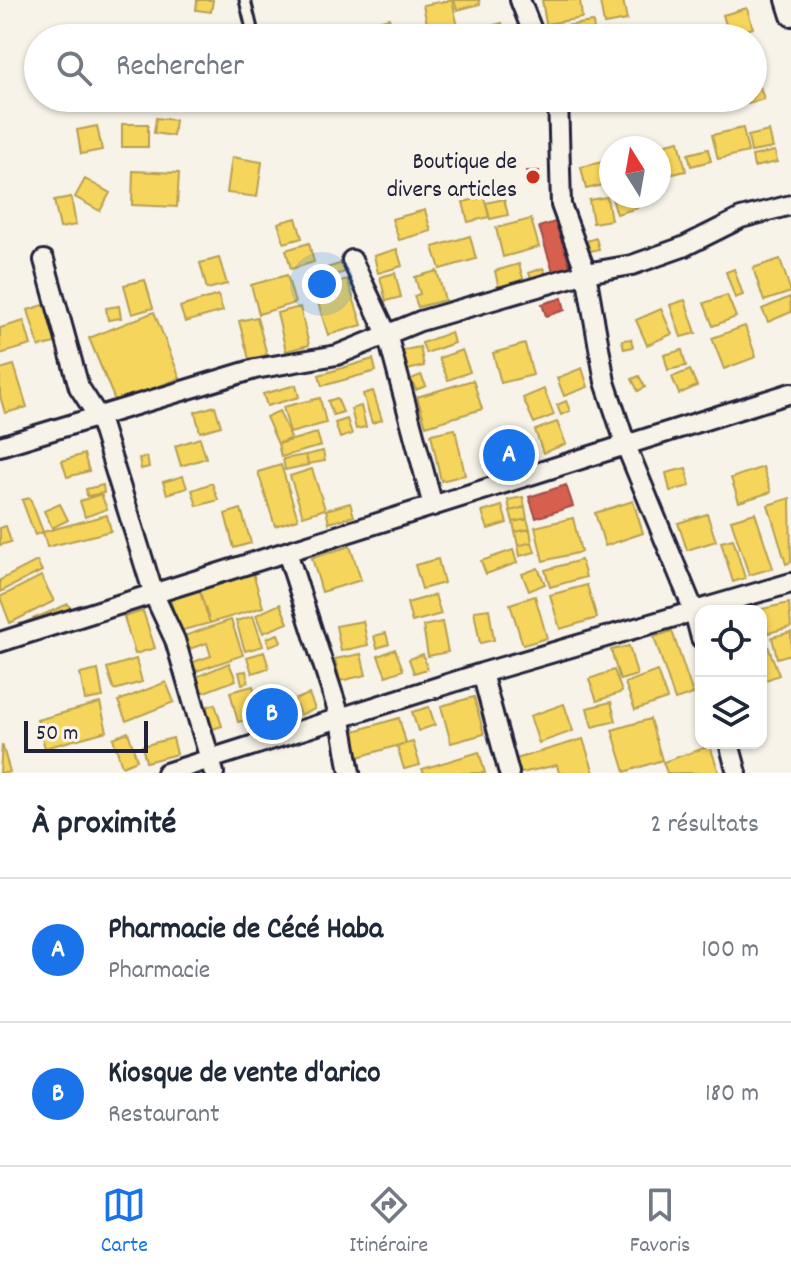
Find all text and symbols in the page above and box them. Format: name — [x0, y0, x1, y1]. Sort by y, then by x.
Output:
search box — [24, 24, 767, 112]
icon: search — [52, 46, 96, 90]
text: Rechercher — [116, 47, 244, 90]
north arrow — [599, 136, 671, 208]
place label: Boutique de divers articles — [387, 146, 517, 208]
marker: Boutique de divers articles — [524, 168, 542, 186]
your location — [302, 264, 342, 304]
pin: A — [483, 425, 535, 485]
map controls — [695, 605, 767, 749]
button: locate — [695, 605, 767, 677]
button: layers — [695, 677, 767, 749]
pin: B — [246, 684, 298, 744]
scale bar — [24, 717, 148, 753]
text: 50 m — [36, 719, 78, 750]
text: À proximité — [32, 801, 176, 850]
text: 2 résultats — [650, 807, 759, 844]
text: Pharmacie de Cécé Haba — [108, 910, 383, 953]
text: A — [51, 932, 65, 969]
text: 100 m — [701, 932, 759, 969]
text: Pharmacie — [108, 953, 210, 990]
text: Kiosque de vente d'arico — [108, 1054, 381, 1097]
text: B — [52, 1076, 64, 1113]
text: 180 m — [705, 1076, 759, 1113]
text: Restaurant — [108, 1097, 220, 1134]
tab: Carte — [101, 1183, 148, 1262]
tab: Itinéraire — [349, 1183, 428, 1262]
tab: Favoris — [630, 1183, 690, 1262]

